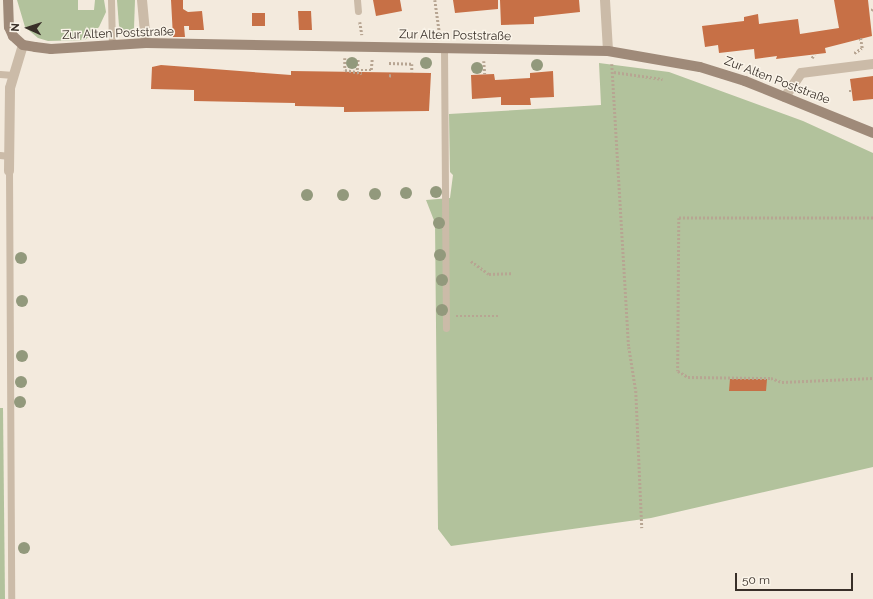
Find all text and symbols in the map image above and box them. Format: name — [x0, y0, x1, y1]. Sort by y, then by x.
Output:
north arrow — [8, 8, 48, 48]
text: N — [9, 23, 22, 32]
street label: Zur Alten Poststraße — [61, 25, 175, 43]
street label: Zur Alten Poststraße — [399, 28, 511, 44]
street label: Zur Alten Poststraße — [722, 54, 832, 108]
scale bar — [737, 565, 855, 591]
text: 50 m — [742, 573, 770, 587]

